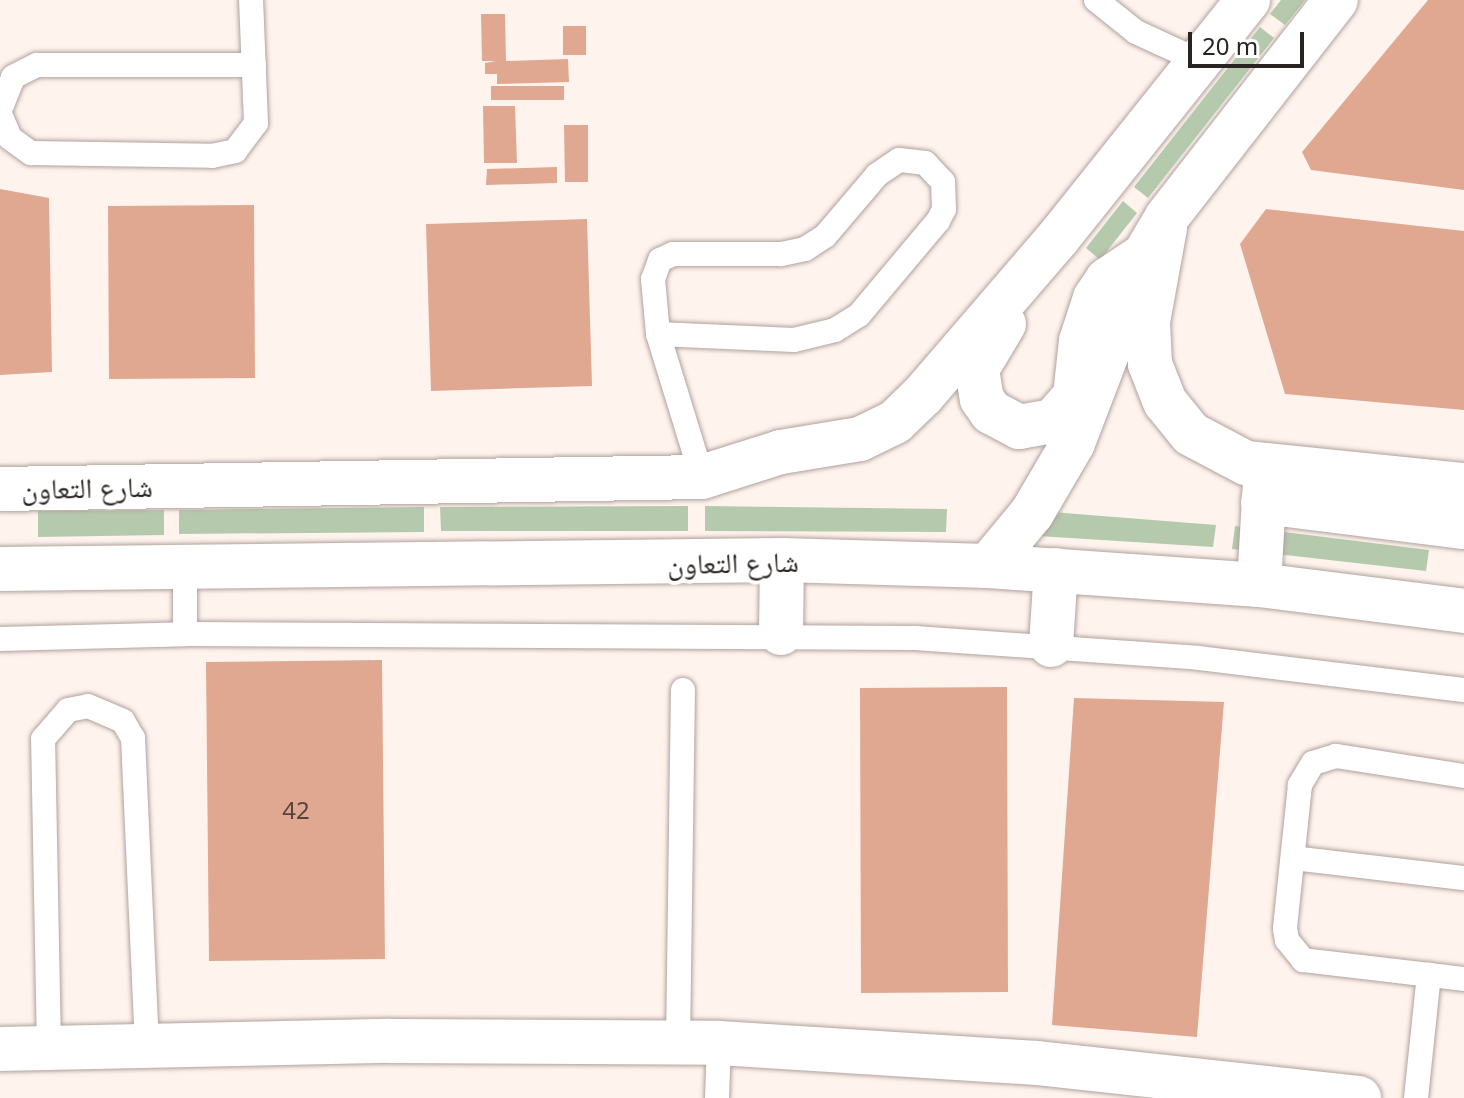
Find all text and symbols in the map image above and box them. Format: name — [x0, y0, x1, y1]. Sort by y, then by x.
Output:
scale bar — [1192, 16, 1308, 66]
text: 20 m — [1202, 29, 1258, 62]
street label: شارع التعاون — [21, 469, 153, 505]
street label: شارع التعاون — [667, 544, 799, 580]
house number: 42 — [282, 796, 310, 824]

